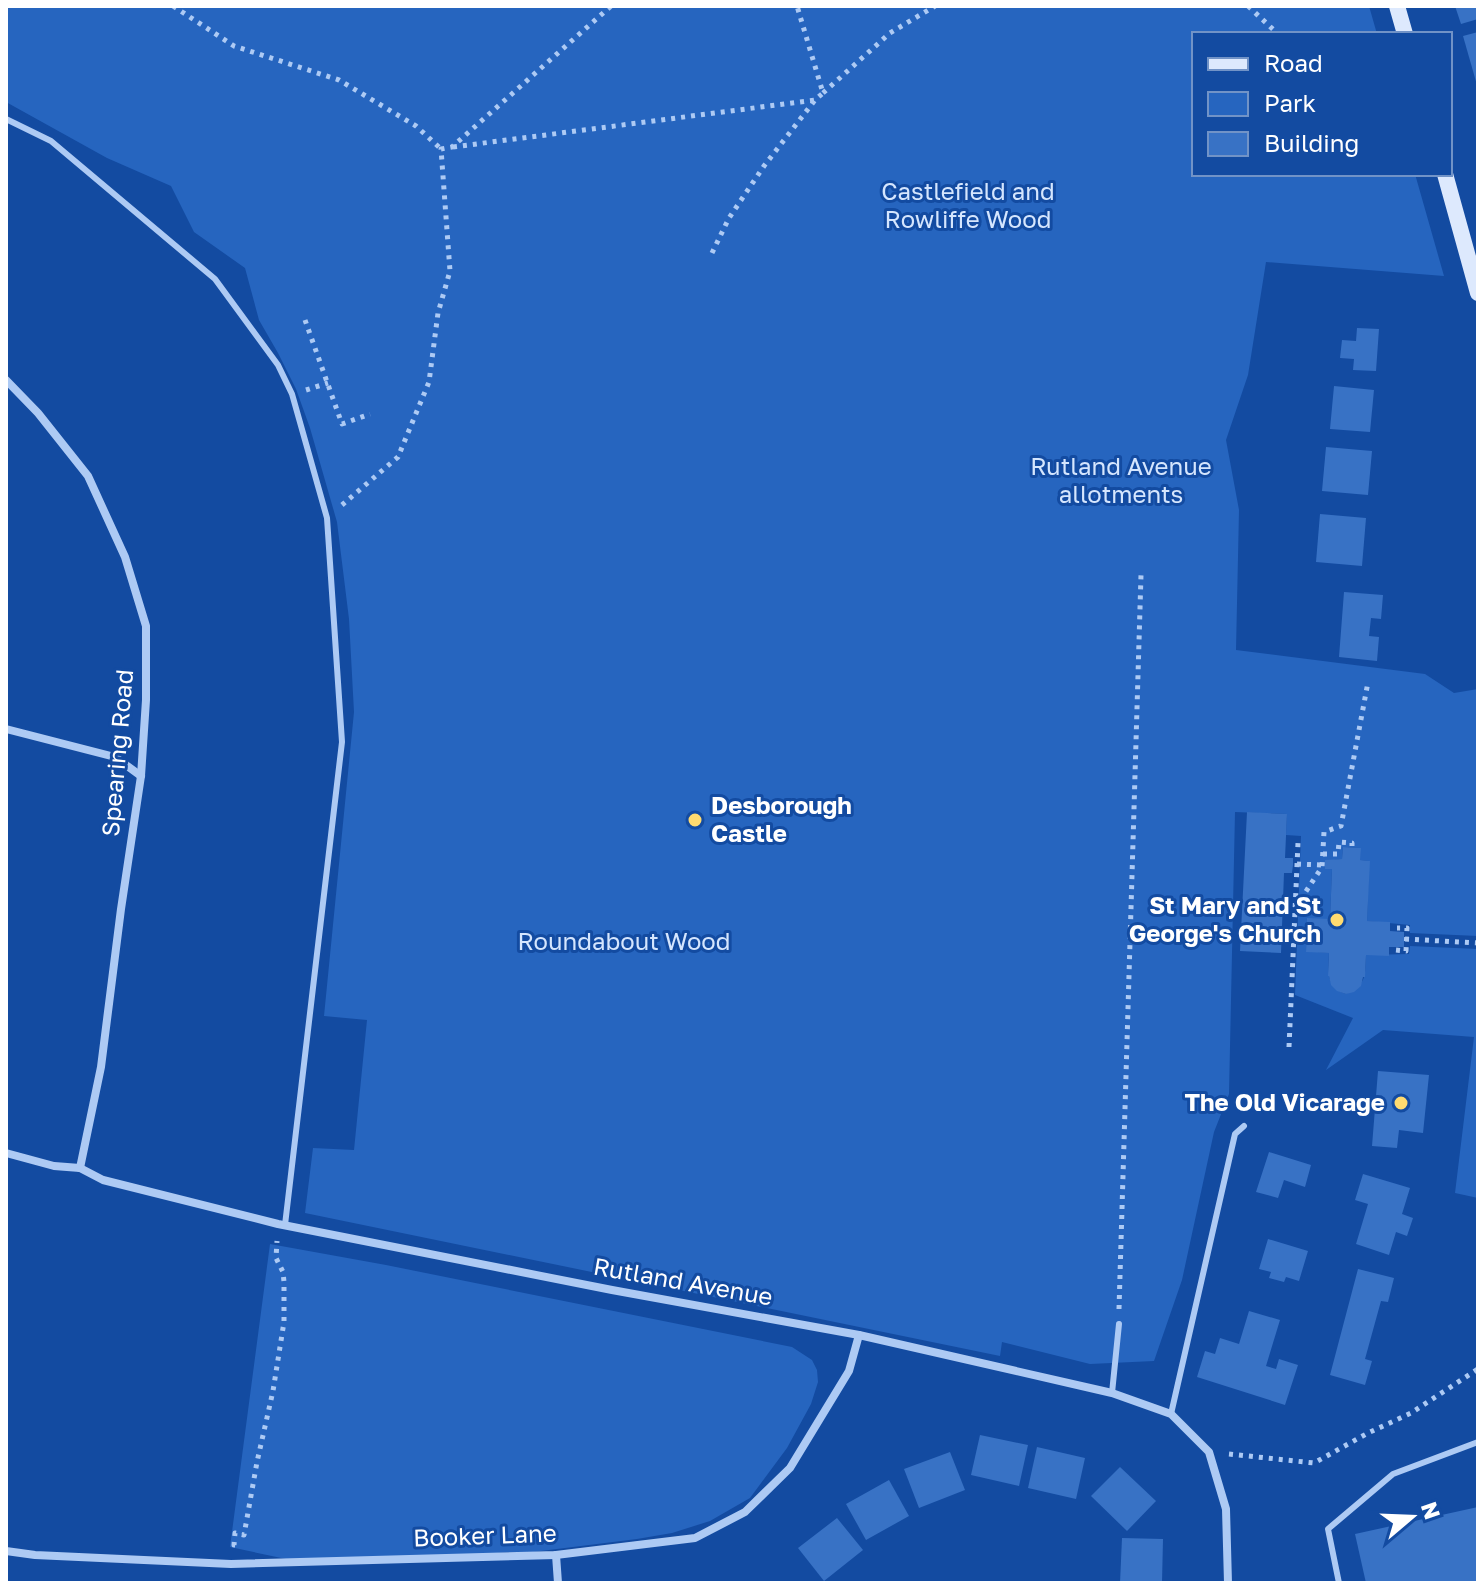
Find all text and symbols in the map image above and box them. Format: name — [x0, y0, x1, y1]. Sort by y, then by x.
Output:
legend — [1192, 32, 1452, 176]
text: Road — [1264, 48, 1323, 77]
text: Park — [1264, 88, 1316, 117]
text: Building — [1264, 128, 1359, 157]
park label: Castlefield and Rowliffe Wood — [881, 176, 1055, 233]
park label: Rutland Avenue allotments — [1030, 451, 1212, 508]
street label: Spearing Road — [95, 668, 138, 838]
place label: Desborough Castle — [711, 790, 852, 847]
marker: Desborough Castle — [686, 811, 704, 829]
place label: St Mary and St George's Church — [1129, 890, 1321, 947]
marker: St Mary and St George's Church — [1328, 911, 1346, 929]
park label: Roundabout Wood — [518, 926, 731, 955]
place label: The Old Vicarage — [1184, 1087, 1385, 1116]
marker: The Old Vicarage — [1392, 1094, 1410, 1112]
street label: Rutland Avenue — [591, 1250, 775, 1311]
north arrow — [1372, 1477, 1452, 1557]
text: N — [1416, 1498, 1447, 1523]
street label: Booker Lane — [413, 1518, 557, 1551]

